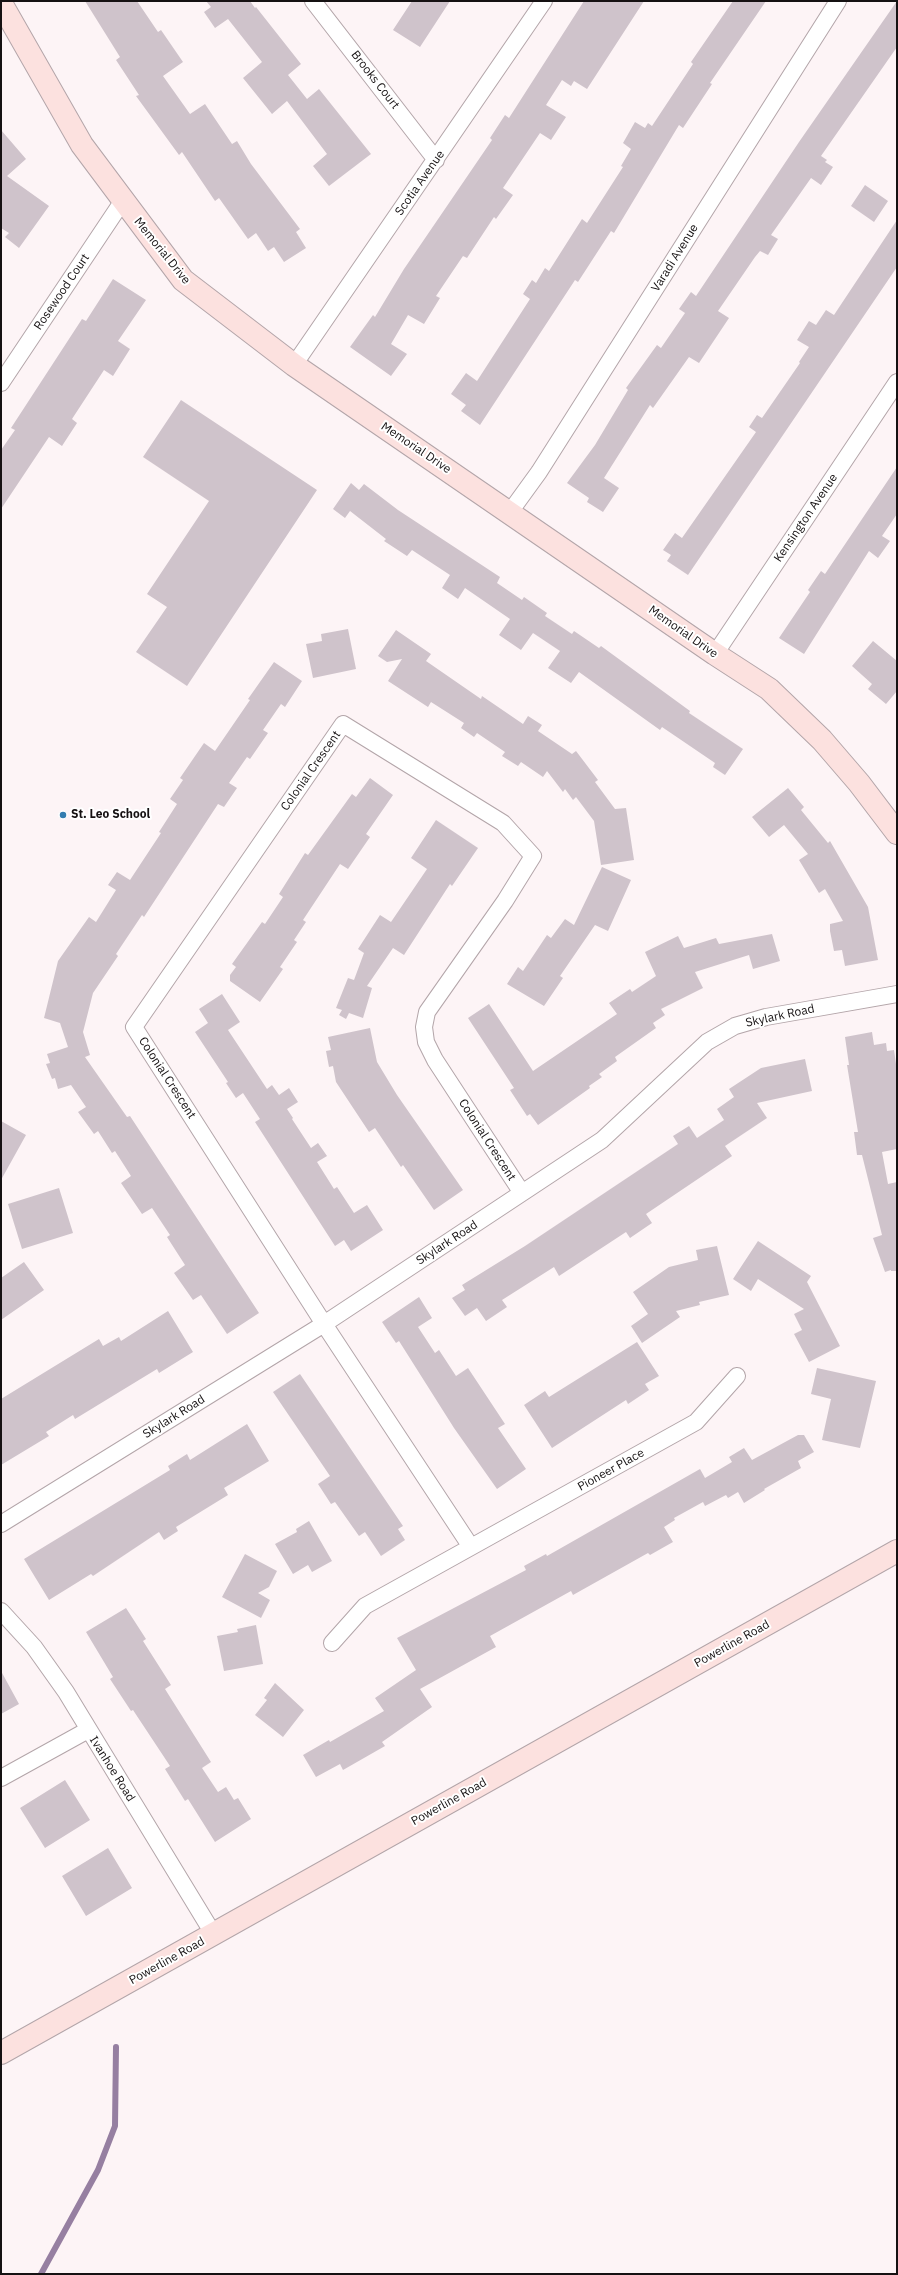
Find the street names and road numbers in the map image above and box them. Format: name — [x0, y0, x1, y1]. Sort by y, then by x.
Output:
street label: Brooks Court — [348, 48, 402, 112]
street label: Scotia Avenue — [392, 148, 448, 218]
street label: Memorial Drive — [131, 215, 193, 287]
street label: Varadi Avenue — [648, 222, 702, 294]
street label: Rosewood Court — [31, 251, 93, 333]
street label: Memorial Drive — [378, 419, 454, 477]
street label: Kensington Avenue — [771, 471, 841, 565]
street label: Memorial Drive — [646, 603, 720, 661]
street label: Colonial Crescent — [278, 728, 344, 814]
street label: Skylark Road — [744, 1002, 816, 1030]
street label: Colonial Crescent — [135, 1035, 199, 1121]
street label: Colonial Crescent — [455, 1097, 519, 1183]
street label: Skylark Road — [414, 1218, 480, 1268]
street label: Skylark Road — [140, 1392, 208, 1442]
street label: Pioneer Place — [575, 1446, 647, 1494]
street label: Powerline Road — [692, 1617, 772, 1671]
street label: Ivanhoe Road — [86, 1734, 138, 1804]
street label: Powerline Road — [409, 1775, 489, 1829]
street label: Powerline Road — [127, 1934, 207, 1988]

